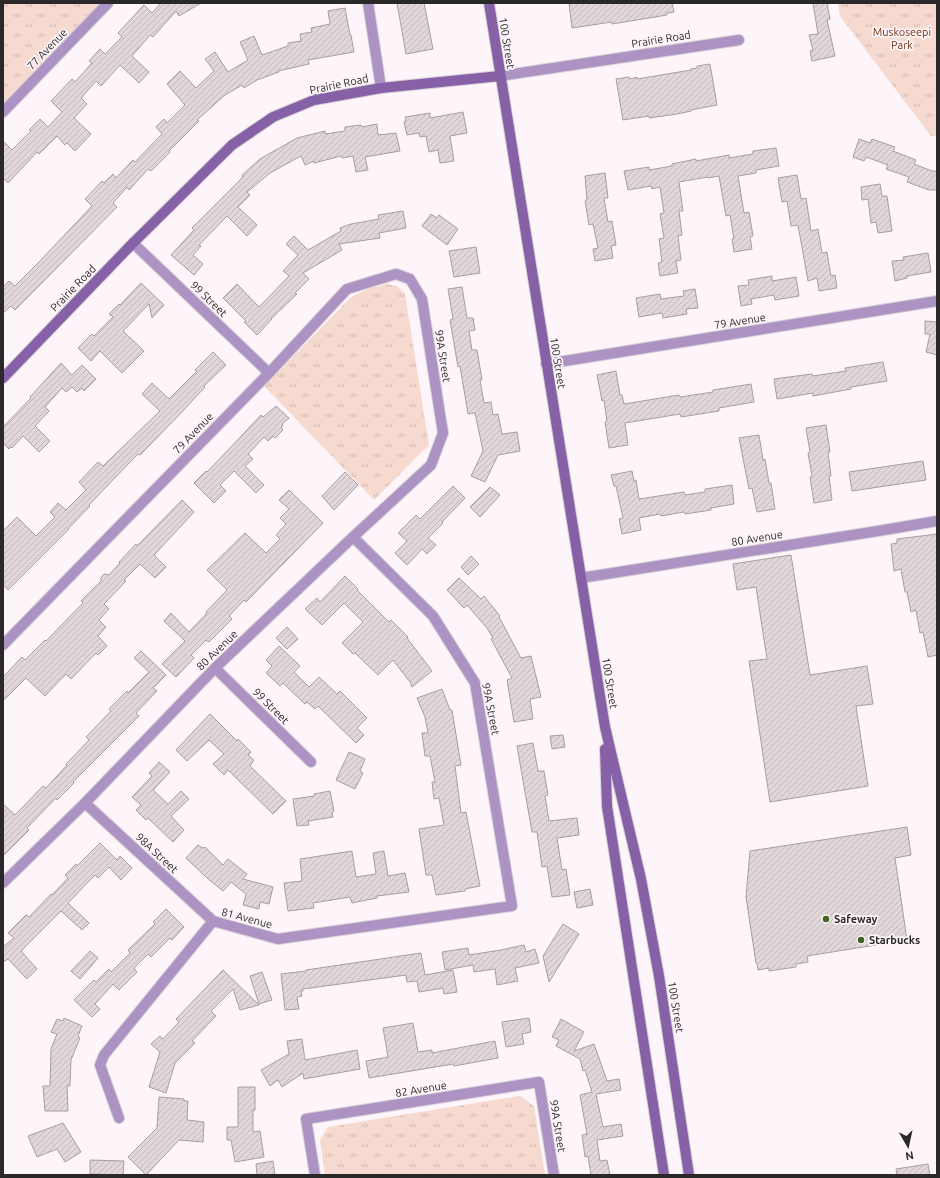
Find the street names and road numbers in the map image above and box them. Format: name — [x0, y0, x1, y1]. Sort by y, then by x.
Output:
street label: 100 Street — [497, 16, 517, 70]
street label: 77 Avenue — [25, 26, 69, 72]
street label: Prairie Road — [631, 28, 691, 50]
street label: Prairie Road — [308, 72, 370, 96]
street label: Prairie Road — [48, 262, 98, 314]
street label: 99 Street — [188, 279, 230, 320]
street label: 79 Avenue — [713, 311, 767, 331]
street label: 99A Street — [433, 329, 453, 384]
street label: 100 Street — [548, 336, 568, 390]
street label: 79 Avenue — [171, 410, 215, 456]
street label: 80 Avenue — [730, 528, 784, 548]
street label: 80 Avenue — [194, 628, 240, 672]
street label: 100 Street — [600, 656, 620, 710]
street label: 99A Street — [480, 682, 502, 737]
street label: 99 Street — [251, 686, 292, 727]
street label: 98A Street — [134, 831, 181, 876]
street label: 81 Avenue — [220, 905, 274, 931]
street label: 100 Street — [666, 980, 686, 1034]
street label: 82 Avenue — [394, 1079, 448, 1099]
street label: 99A Street — [548, 1099, 568, 1154]

